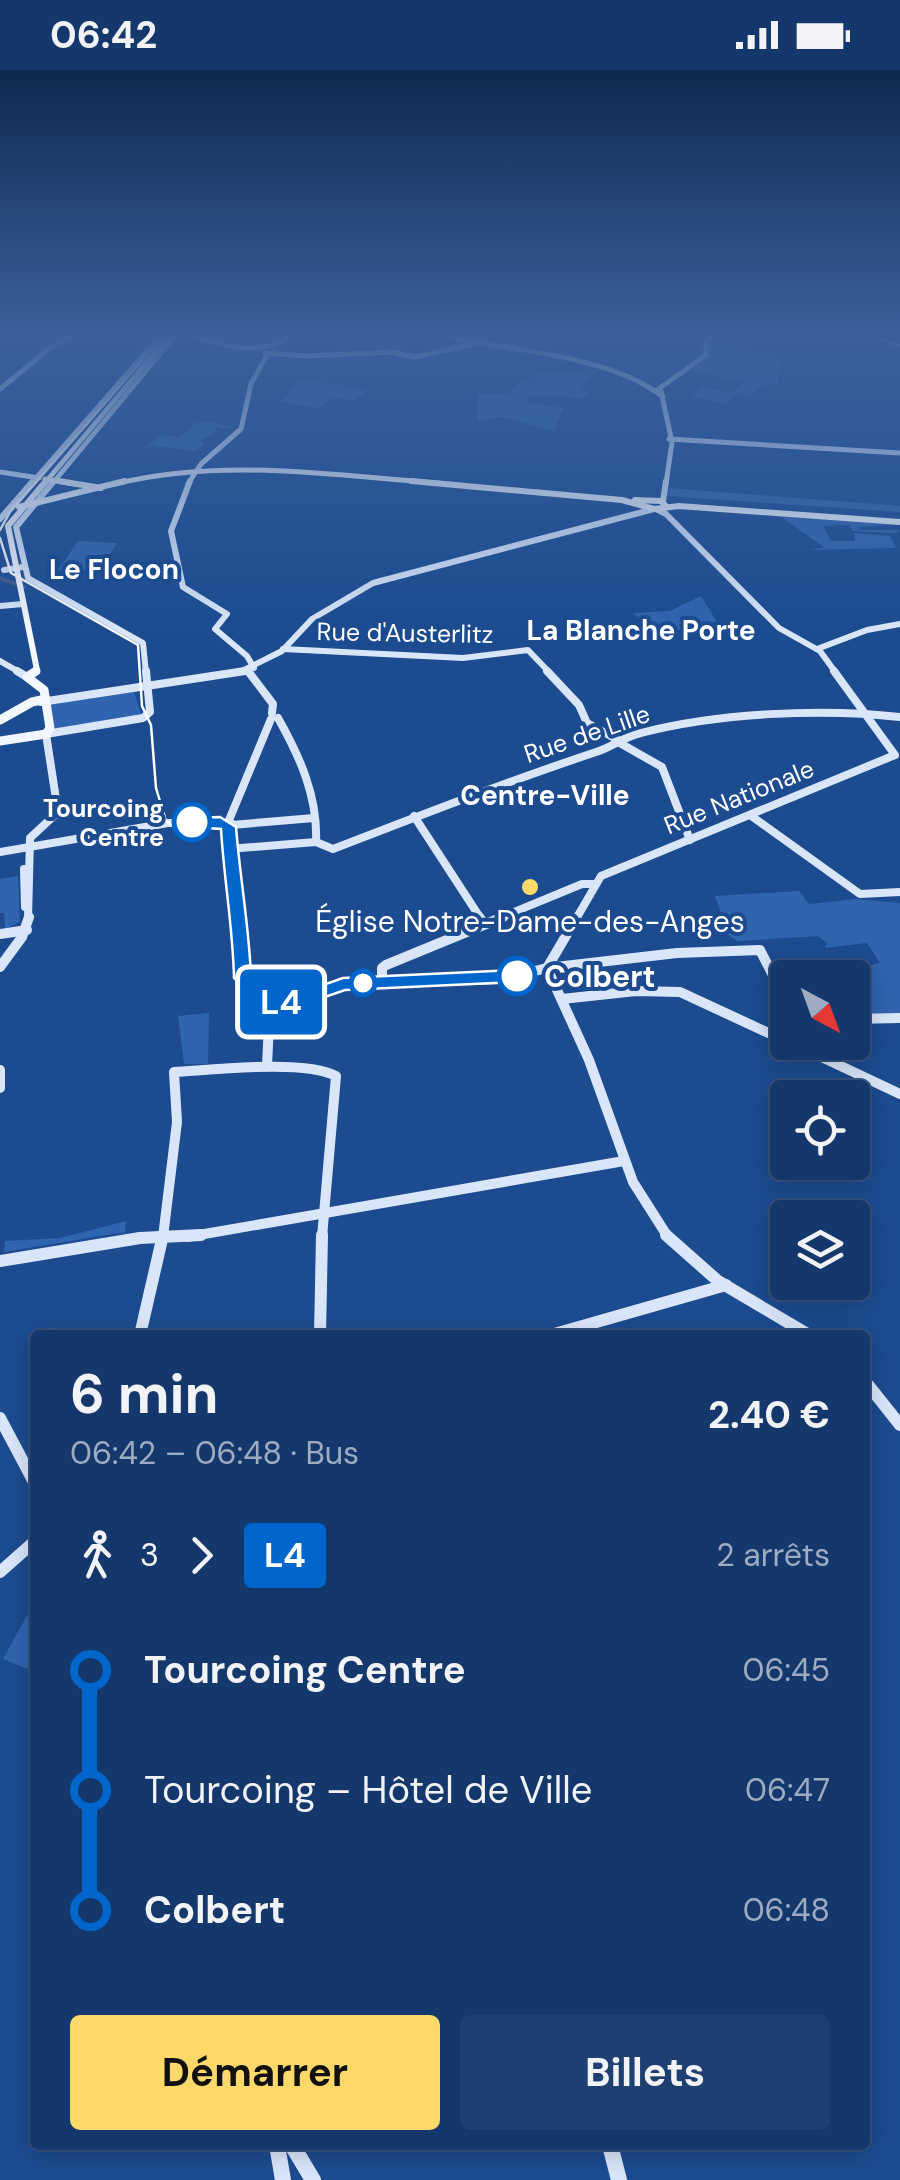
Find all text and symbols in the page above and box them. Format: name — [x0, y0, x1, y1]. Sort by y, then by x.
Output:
text: 06:42 — [50, 10, 157, 60]
district label: Le Flocon — [49, 551, 179, 588]
district label: La Blanche Porte — [526, 612, 756, 649]
street label: Rue d'Austerlitz — [316, 615, 494, 651]
street label: Rue de Lille — [520, 697, 654, 771]
street label: Rue Nationale — [659, 752, 819, 842]
district label: Centre-Ville — [460, 777, 630, 814]
place label: Tourcoing Centre — [43, 792, 164, 854]
marker: Tourcoing Centre — [173, 803, 211, 841]
marker: Église Notre-Dame-des-Anges — [519, 876, 541, 898]
place label: Église Notre-Dame-des-Anges — [315, 902, 745, 941]
marker: Colbert — [498, 957, 536, 995]
place label: Colbert — [544, 957, 655, 996]
north arrow — [770, 960, 870, 1060]
map controls — [770, 960, 870, 1300]
line badge: L4 — [236, 970, 326, 1034]
unlabelled marker — [350, 970, 376, 996]
text: L4 — [260, 979, 302, 1025]
button: locate — [770, 1080, 870, 1180]
button: layers — [770, 1200, 870, 1300]
text: 6 min — [70, 1358, 219, 1430]
text: 2.40 € — [708, 1390, 830, 1440]
text: 06:42 – 06:48 · Bus — [70, 1432, 359, 1474]
icon: walk — [70, 1528, 125, 1583]
icon: forward — [174, 1528, 229, 1583]
text: L4 — [264, 1532, 306, 1578]
text: 3 — [140, 1534, 159, 1576]
text: 2 arrêts — [716, 1534, 830, 1576]
text: Tourcoing Centre — [144, 1645, 466, 1695]
text: 06:45 — [743, 1649, 830, 1691]
text: Tourcoing – Hôtel de Ville — [144, 1765, 592, 1815]
text: 06:47 — [745, 1769, 830, 1811]
text: Colbert — [144, 1885, 285, 1935]
text: 06:48 — [743, 1889, 830, 1931]
button: Démarrer — [70, 2015, 440, 2130]
button: Billets — [460, 2015, 830, 2130]

